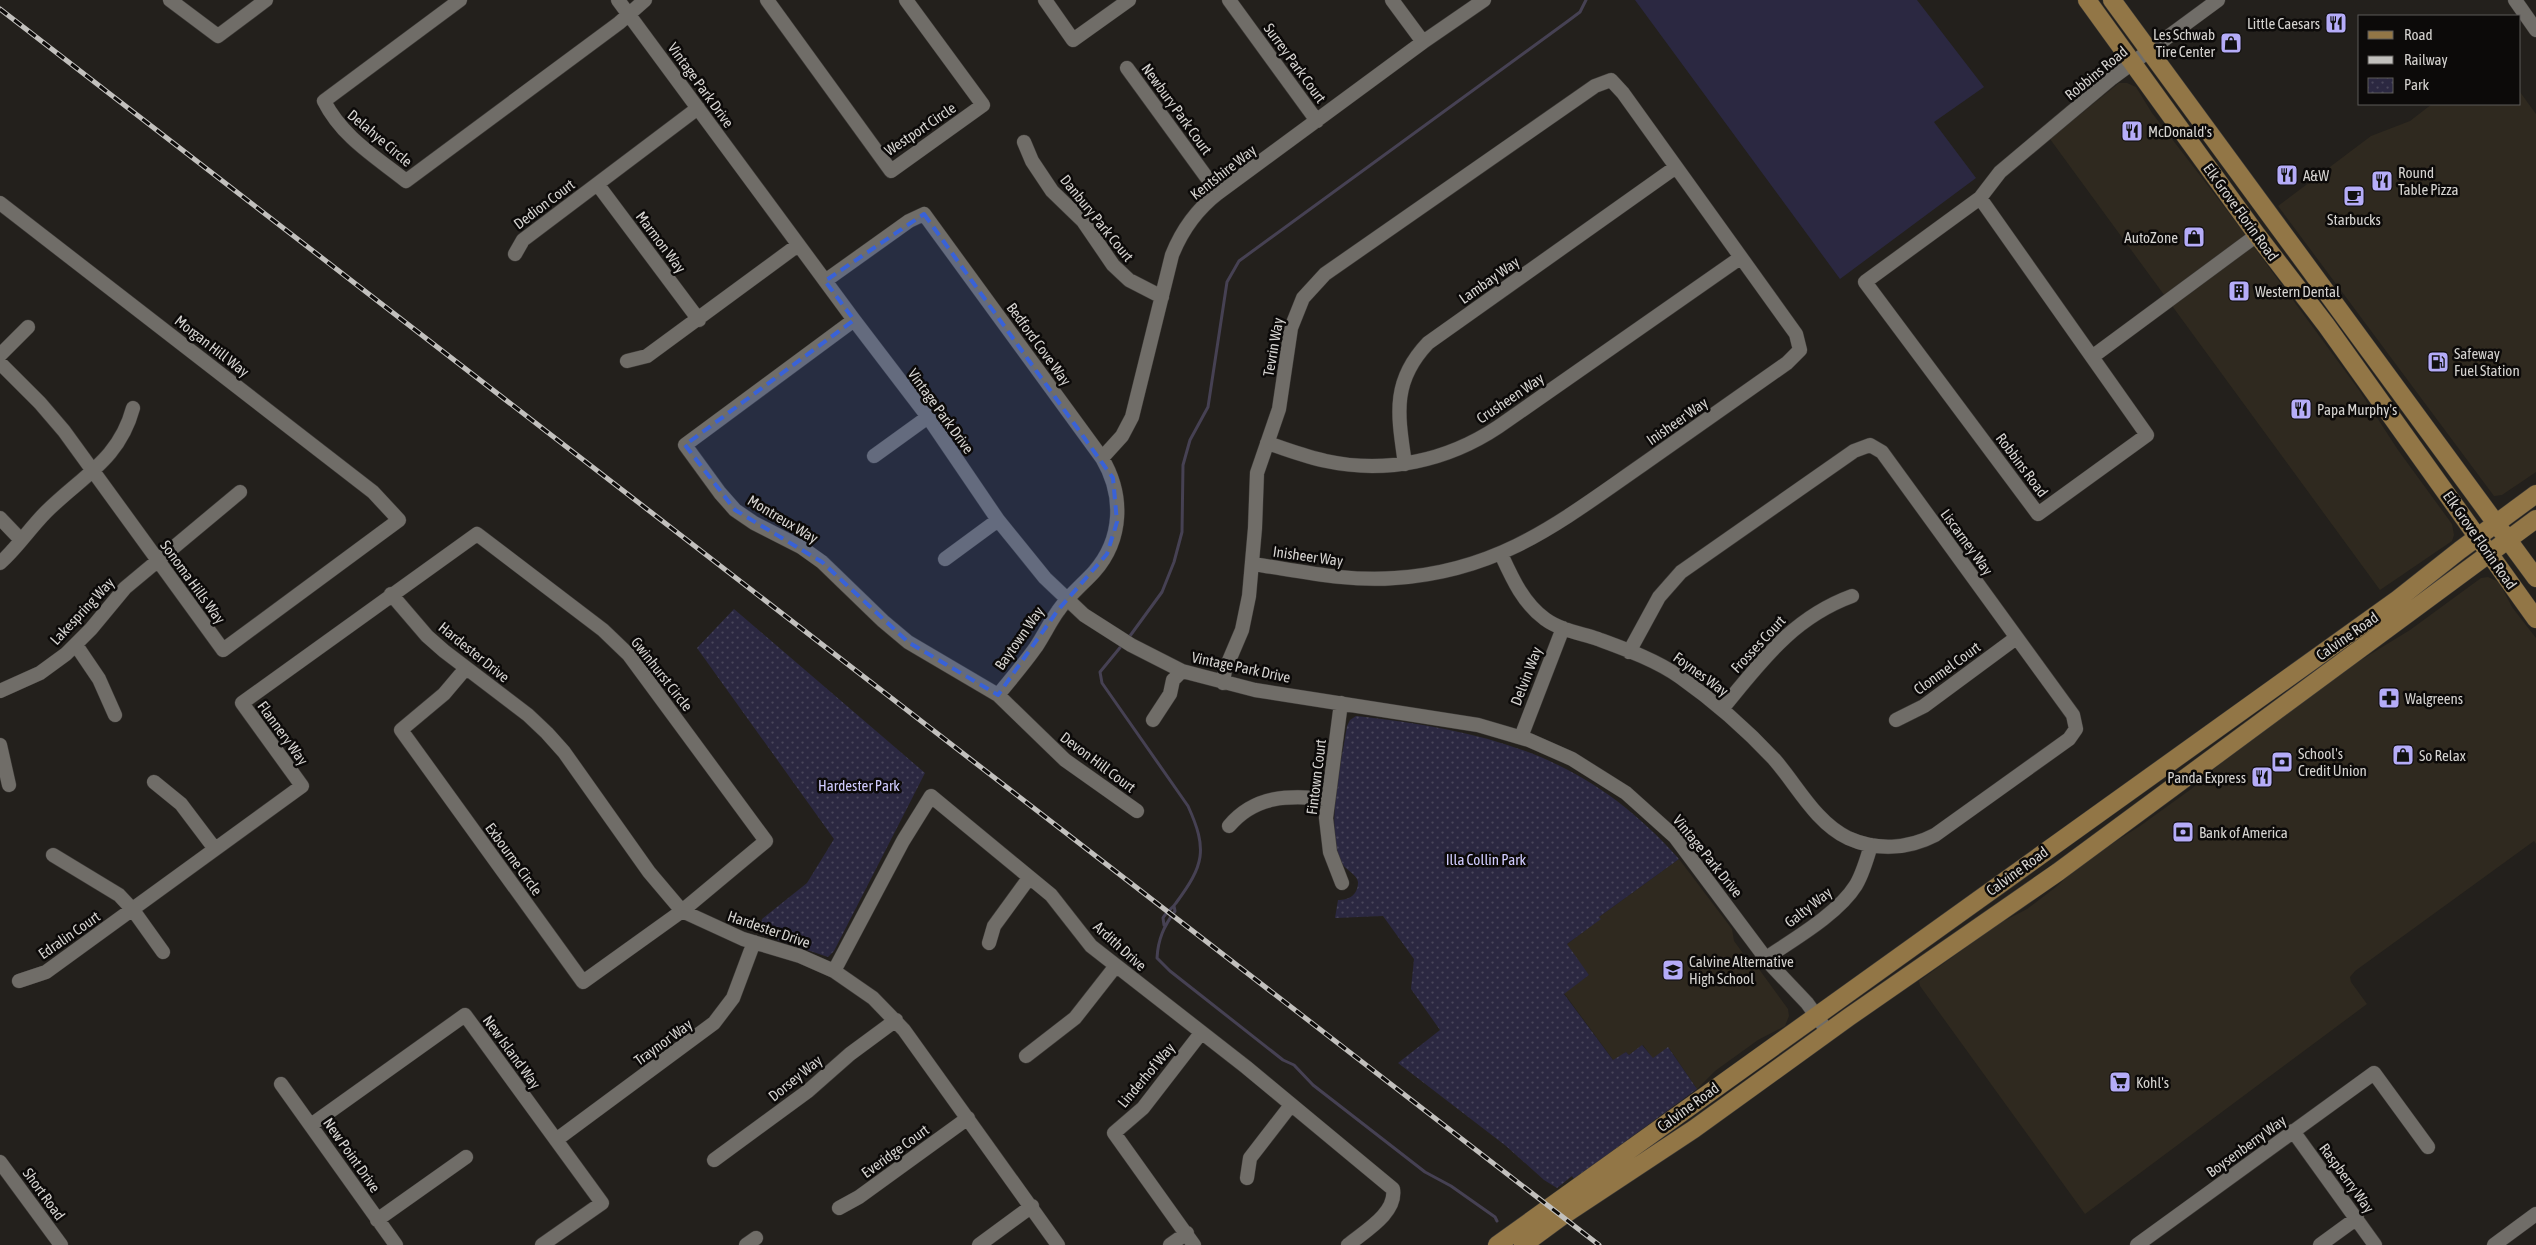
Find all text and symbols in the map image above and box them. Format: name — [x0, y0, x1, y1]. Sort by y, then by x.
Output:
restaurant icon: Little Caesars — [2324, 11, 2348, 35]
place label: Little Caesars — [2247, 15, 2320, 32]
legend — [2358, 15, 2521, 105]
street label: Surrey Park Court — [1260, 20, 1330, 106]
place label: Les Schwab Tire Center — [2153, 26, 2216, 60]
text: Road — [2404, 26, 2433, 43]
shop icon: Les Schwab Tire Center — [2219, 31, 2243, 55]
street label: Vintage Park Drive — [665, 39, 738, 131]
street label: Robbins Road — [2061, 43, 2131, 103]
text: Railway — [2404, 51, 2448, 68]
street label: Newbury Park Court — [1138, 60, 1216, 158]
text: Park — [2404, 76, 2429, 93]
street label: Westport Circle — [881, 99, 959, 159]
street label: Delahye Circle — [344, 106, 416, 170]
restaurant icon: McDonald's — [2120, 119, 2144, 143]
place label: McDonald's — [2148, 123, 2212, 140]
street label: Kentshire Way — [1187, 141, 1259, 203]
street label: Elk Grove Florin Road — [2200, 160, 2282, 264]
restaurant icon: A&W — [2275, 163, 2299, 187]
place label: Round Table Pizza — [2398, 164, 2459, 198]
place label: A&W — [2303, 167, 2329, 184]
restaurant icon: Round Table Pizza — [2370, 169, 2394, 193]
street label: Danbury Park Court — [1057, 171, 1137, 265]
street label: Dedion Court — [510, 176, 578, 232]
cafe icon: Starbucks — [2342, 184, 2366, 208]
street label: Marmon Way — [632, 208, 690, 276]
place label: Starbucks — [2327, 211, 2381, 228]
shop icon: AutoZone — [2182, 225, 2206, 249]
place label: AutoZone — [2124, 229, 2178, 246]
street label: Lambay Way — [1456, 253, 1522, 307]
building icon: Western Dental — [2227, 279, 2251, 303]
place label: Western Dental — [2255, 283, 2340, 300]
street label: Bedford Cove Way — [1003, 299, 1075, 389]
street label: Morgan Hill Way — [172, 312, 252, 380]
street label: Tevrin Way — [1259, 316, 1287, 378]
place label: Safeway Fuel Station — [2454, 345, 2520, 379]
fuel station icon: Safeway Fuel Station — [2426, 350, 2450, 374]
street label: Vintage Park Drive — [905, 365, 978, 457]
street label: Crusheen Way — [1473, 369, 1547, 427]
street label: Inisheer Way — [1643, 394, 1711, 448]
restaurant icon: Papa Murphy's — [2289, 397, 2313, 421]
place label: Papa Murphy's — [2317, 401, 2397, 418]
street label: Robbins Road — [1992, 430, 2052, 500]
street label: Elk Grove Florin Road — [2440, 488, 2520, 592]
street label: Montreux Way — [745, 491, 821, 547]
street label: Liscarney Way — [1937, 506, 1997, 578]
street label: Sonoma Hills Way — [157, 537, 229, 627]
street label: Inisheer Way — [1272, 543, 1344, 569]
street label: Lakespring Way — [47, 574, 117, 648]
street label: Baytown Way — [991, 603, 1047, 673]
street label: Calvine Road — [2313, 608, 2381, 664]
street label: Frosses Court — [1727, 612, 1789, 676]
street label: Hardester Drive — [435, 618, 513, 686]
street label: Gwinhurst Circle — [628, 634, 696, 714]
street label: Clonmel Court — [1910, 638, 1984, 698]
street label: Delvin Way — [1507, 644, 1545, 708]
street label: Vintage Park Drive — [1190, 648, 1292, 686]
street label: Foynes Way — [1670, 648, 1732, 700]
pharmacy icon: Walgreens — [2377, 686, 2401, 710]
place label: Walgreens — [2405, 690, 2463, 707]
street label: Flannery Way — [254, 698, 312, 768]
street label: Devon Hill Court — [1057, 728, 1139, 796]
street label: Fintown Court — [1303, 738, 1329, 816]
shop icon: So Relax — [2391, 743, 2415, 767]
place label: School's Credit Union — [2298, 745, 2367, 779]
place label: So Relax — [2419, 747, 2466, 764]
bank icon: School's Credit Union — [2270, 750, 2294, 774]
restaurant icon: Panda Express — [2250, 765, 2274, 789]
place label: Panda Express — [2167, 769, 2246, 786]
park label: Hardester Park — [818, 777, 900, 794]
street label: Vintage Park Drive — [1670, 812, 1746, 901]
street label: Exbourne Circle — [482, 820, 546, 899]
bank icon: Bank of America — [2171, 820, 2195, 844]
place label: Bank of America — [2199, 824, 2288, 841]
street label: Calvine Road — [1983, 843, 2051, 899]
park label: Illa Collin Park — [1446, 851, 1527, 868]
street label: Galty Way — [1781, 883, 1835, 931]
street label: Hardester Drive — [726, 907, 813, 951]
street label: Edralin Court — [35, 908, 103, 962]
street label: Ardith Drive — [1090, 918, 1150, 974]
place label: Calvine Alternative High School — [1689, 953, 1794, 987]
school or university icon: Calvine Alternative High School — [1661, 958, 1685, 982]
street label: New Island Way — [480, 1012, 544, 1092]
street label: Traynor Way — [631, 1015, 695, 1069]
street label: Linderhof Way — [1114, 1039, 1178, 1111]
street label: Dorsey Way — [765, 1051, 825, 1105]
supermarket icon: Kohl's — [2108, 1070, 2132, 1094]
place label: Kohl's — [2136, 1074, 2169, 1091]
street label: Calvine Road — [1654, 1079, 1722, 1135]
street label: Boysenberry Way — [2203, 1111, 2289, 1181]
street label: New Point Drive — [320, 1114, 384, 1196]
street label: Everidge Court — [858, 1121, 932, 1181]
street label: Raspberry Way — [2316, 1140, 2378, 1216]
street label: Short Road — [20, 1165, 68, 1223]

